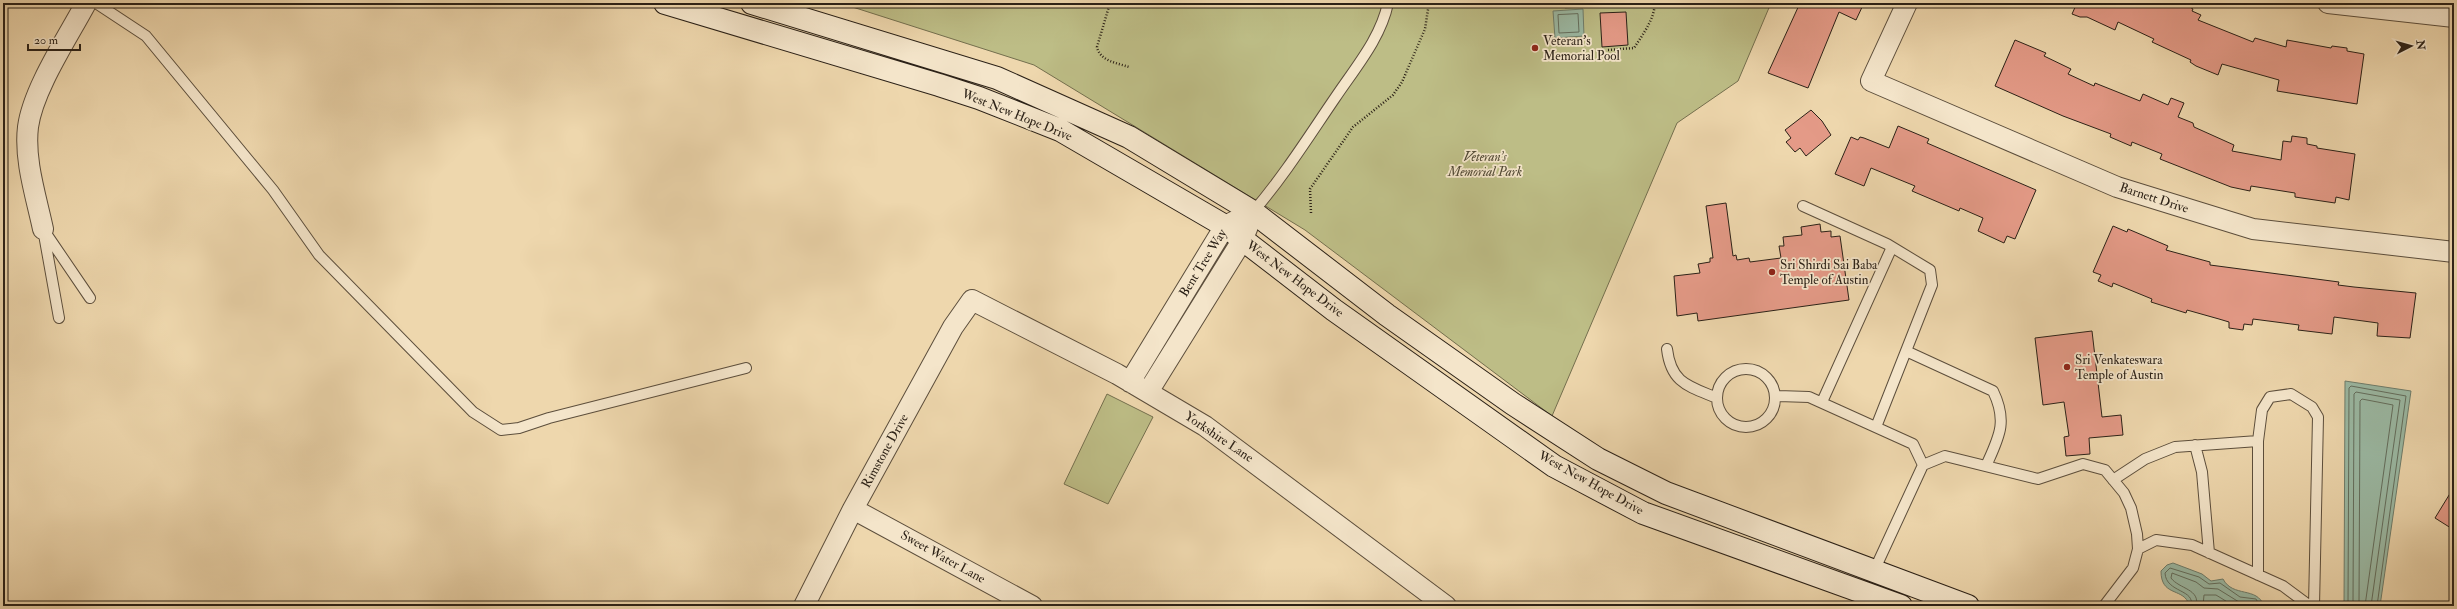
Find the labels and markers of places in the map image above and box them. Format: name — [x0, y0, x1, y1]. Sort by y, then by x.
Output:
place label: Veteran's Memorial Pool — [1543, 33, 1620, 64]
marker: Veteran's Memorial Pool — [1530, 43, 1540, 53]
place label: Sri Shirdi Sai Baba Temple of Austin — [1780, 257, 1878, 289]
marker: Sri Shirdi Sai Baba Temple of Austin — [1767, 267, 1777, 277]
place label: Sri Venkateswara Temple of Austin — [2075, 352, 2164, 384]
marker: Sri Venkateswara Temple of Austin — [2062, 362, 2072, 372]

